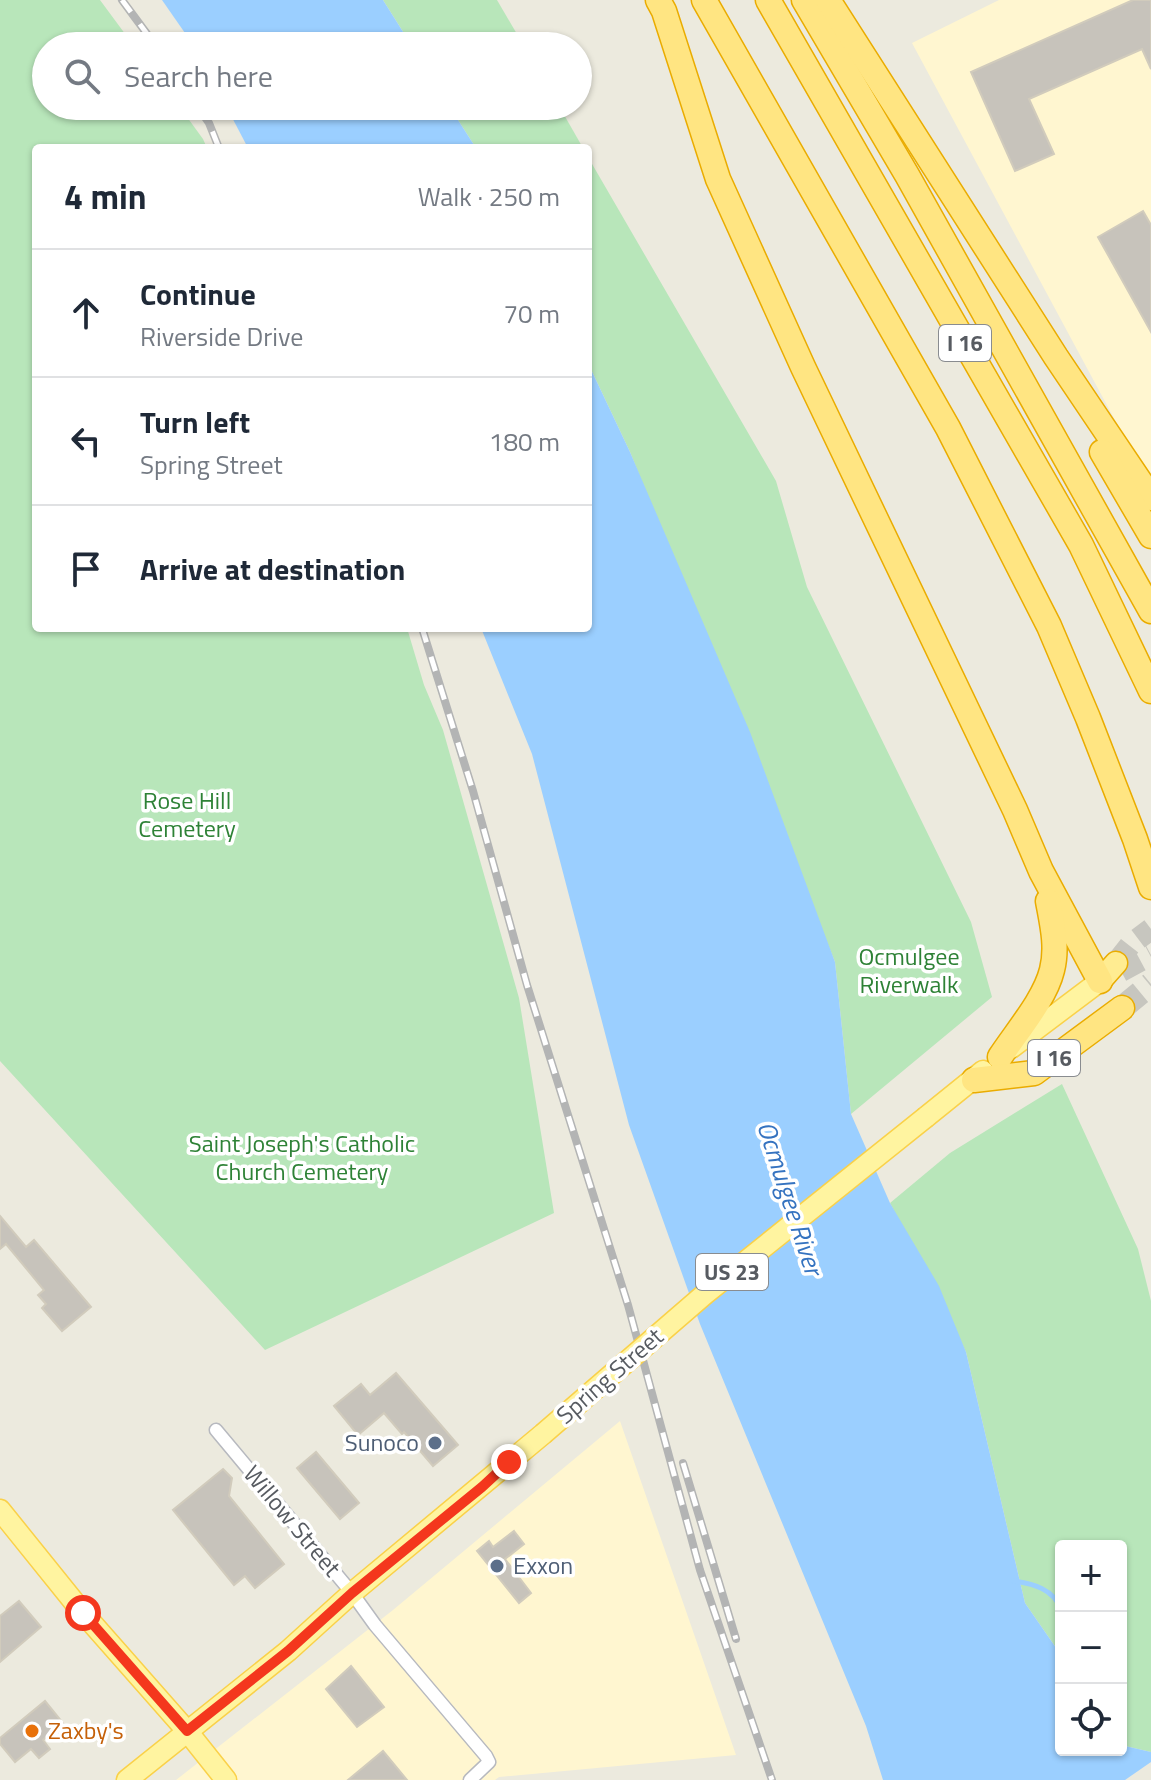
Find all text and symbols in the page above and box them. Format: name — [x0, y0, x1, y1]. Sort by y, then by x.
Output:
search box — [32, 32, 592, 120]
text: Search here — [124, 53, 273, 99]
icon: search — [60, 54, 104, 98]
text: 4 min — [64, 170, 147, 222]
text: Walk · 250 m — [418, 177, 560, 216]
text: Continue — [140, 271, 256, 317]
icon: ahead — [64, 291, 108, 335]
text: 70 m — [503, 294, 560, 333]
text: Riverside Drive — [140, 317, 303, 356]
road number: I 16 — [939, 325, 991, 361]
text: Turn left — [140, 399, 250, 445]
icon: left — [64, 419, 108, 463]
text: 180 m — [489, 422, 560, 461]
text: Spring Street — [140, 445, 283, 484]
text: Arrive at destination — [140, 546, 405, 592]
icon: arrive — [64, 547, 108, 591]
park label: Rose Hill Cemetery — [138, 782, 236, 846]
park label: Ocmulgee Riverwalk — [858, 938, 960, 1002]
road number: I 16 — [1028, 1040, 1080, 1076]
water label: Ocmulgee River — [747, 1116, 834, 1282]
park label: Saint Joseph's Catholic Church Cemetery — [189, 1125, 415, 1189]
road number: US 23 — [696, 1254, 768, 1290]
street label: Spring Street — [548, 1318, 671, 1432]
place label: Sunoco — [345, 1424, 419, 1460]
marker: Sunoco — [426, 1434, 444, 1452]
route end — [491, 1444, 527, 1480]
street label: Willow Street — [235, 1457, 351, 1584]
map controls — [1055, 1540, 1127, 1756]
button: + — [1055, 1540, 1127, 1612]
place label: Exxon — [513, 1547, 573, 1583]
marker: Exxon — [488, 1557, 506, 1575]
route start — [65, 1595, 101, 1631]
button: − — [1055, 1612, 1127, 1684]
button: locate — [1055, 1684, 1127, 1756]
place label: Zaxby's — [48, 1712, 124, 1748]
marker: Zaxby's — [23, 1722, 41, 1740]

